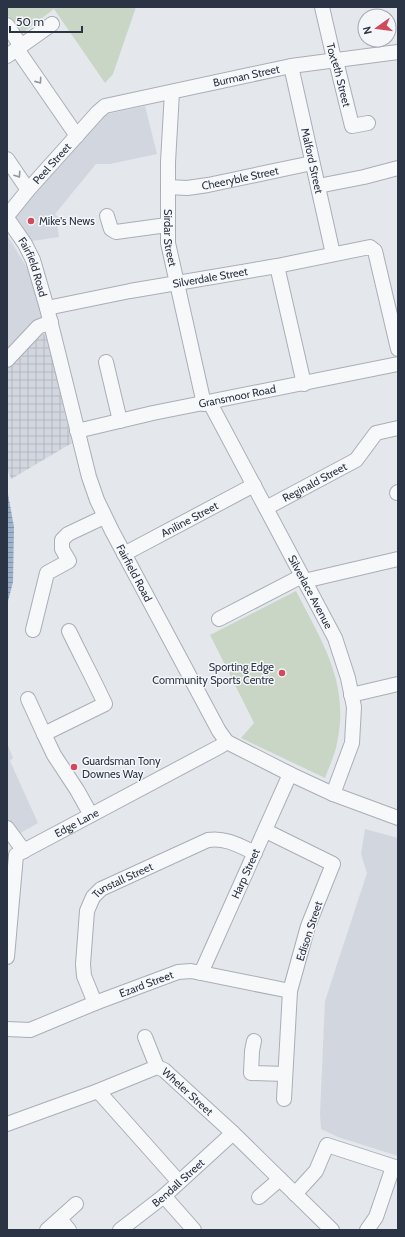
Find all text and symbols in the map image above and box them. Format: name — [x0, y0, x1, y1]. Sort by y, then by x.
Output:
scale bar — [10, 8, 82, 34]
north arrow — [357, 8, 397, 48]
text: 50 m — [16, 14, 44, 29]
text: N — [360, 25, 375, 36]
street label: Toxteth Street — [324, 42, 354, 109]
street label: Burman Street — [212, 62, 281, 90]
one-way arrow — [34, 77, 41, 84]
street label: Malford Street — [298, 127, 326, 195]
street label: Peel Street — [30, 140, 74, 187]
street label: Cheeryble Street — [201, 163, 280, 193]
one-way arrow — [13, 170, 20, 177]
street label: Sirdar Street — [161, 209, 180, 268]
place label: Mike's News — [39, 214, 95, 228]
marker: Mike's News — [26, 216, 36, 226]
street label: Fairfield Road — [15, 234, 50, 298]
street label: Silverdale Street — [172, 264, 249, 291]
street label: Gransmoor Road — [197, 382, 277, 411]
street label: Reginald Street — [280, 459, 349, 505]
street label: Aniline Street — [158, 498, 221, 540]
street label: Fairfield Road — [113, 542, 155, 604]
street label: Silverlace Avenue — [285, 553, 336, 632]
place label: Sporting Edge Community Sports Centre — [152, 660, 274, 687]
marker: Sporting Edge Community Sports Centre — [277, 668, 287, 678]
place label: Guardsman Tony Downes Way — [82, 754, 161, 781]
marker: Guardsman Tony Downes Way — [69, 762, 79, 772]
street label: Edge Lane — [52, 805, 101, 840]
street label: Harp Street — [228, 846, 263, 901]
street label: Tunstall Street — [89, 859, 155, 901]
street label: Edison Street — [293, 899, 325, 963]
street label: Ezard Street — [117, 967, 175, 1000]
street label: Wheler Street — [159, 1065, 216, 1119]
street label: Bendall Street — [149, 1155, 208, 1210]

